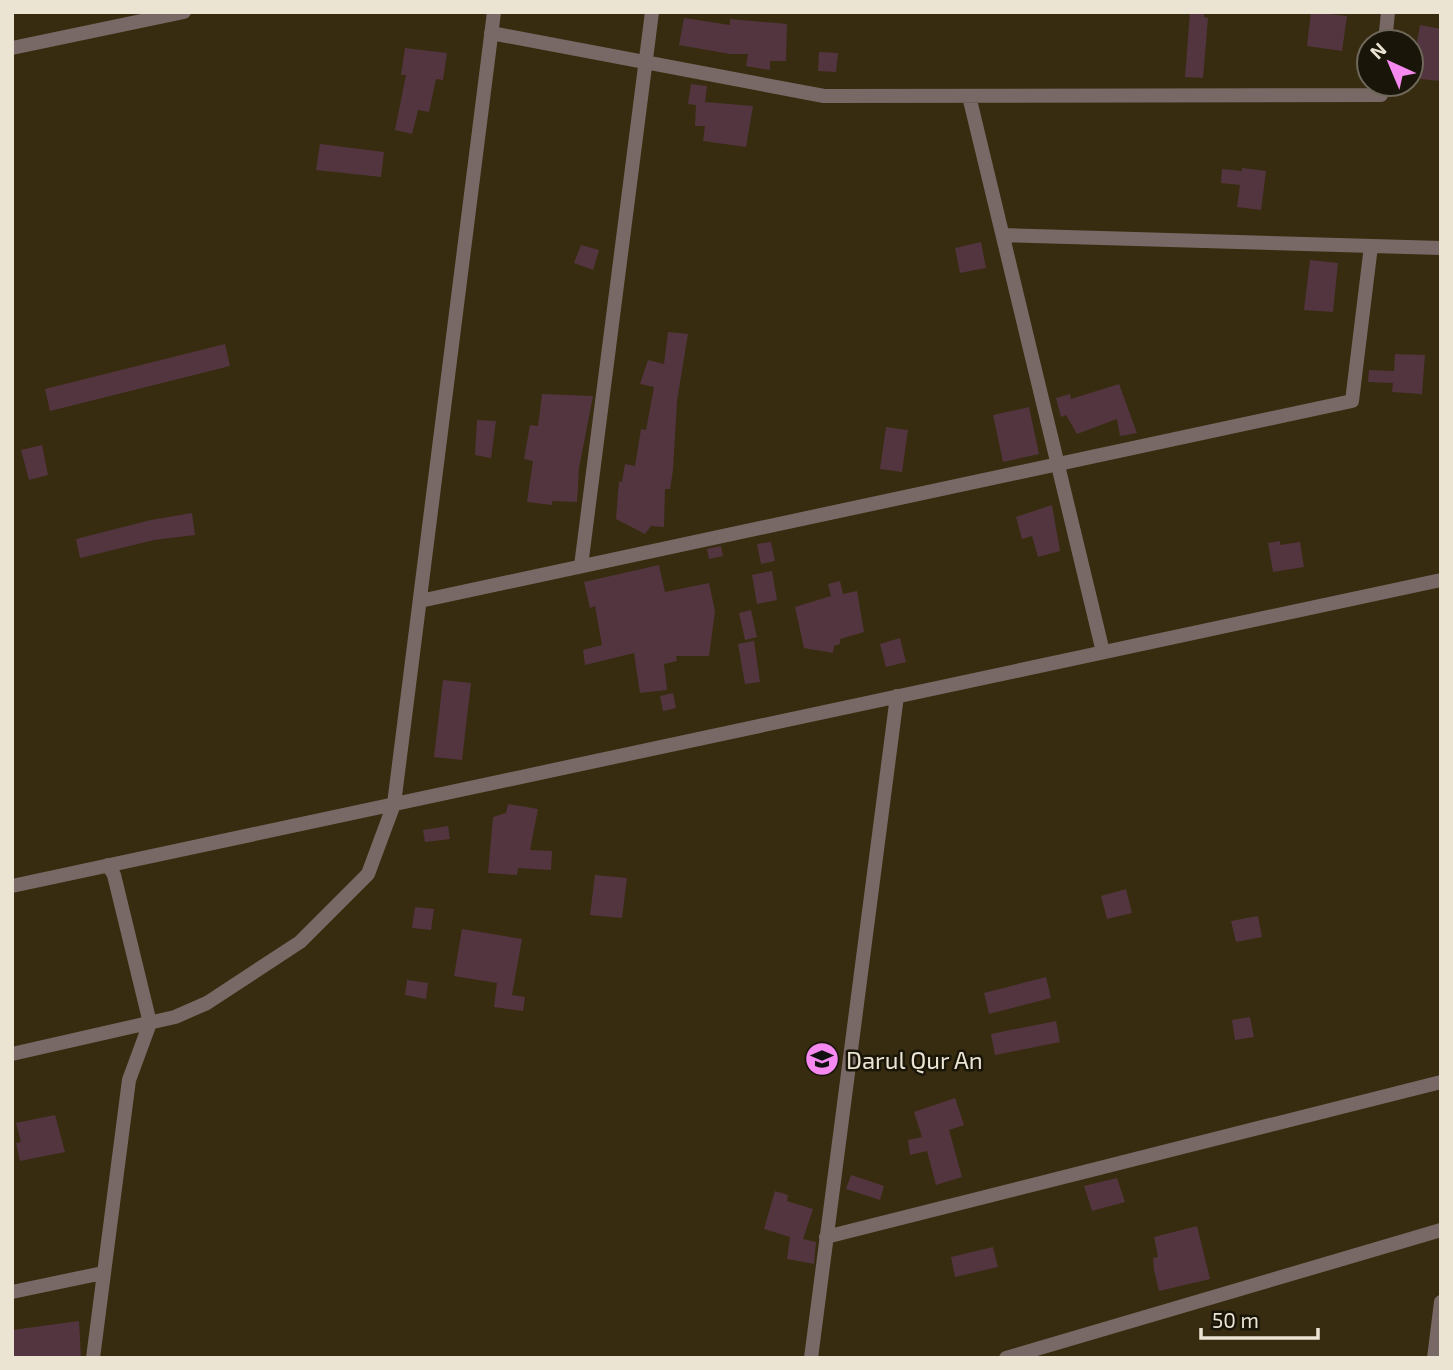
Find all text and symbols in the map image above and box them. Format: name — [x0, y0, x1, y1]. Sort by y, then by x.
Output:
north arrow — [1355, 28, 1425, 98]
text: N — [1365, 37, 1391, 63]
school or university icon: Darul Qur An — [803, 1040, 841, 1078]
place label: Darul Qur An — [846, 1045, 983, 1074]
scale bar — [1201, 1296, 1318, 1340]
text: 50 m — [1212, 1307, 1259, 1332]

